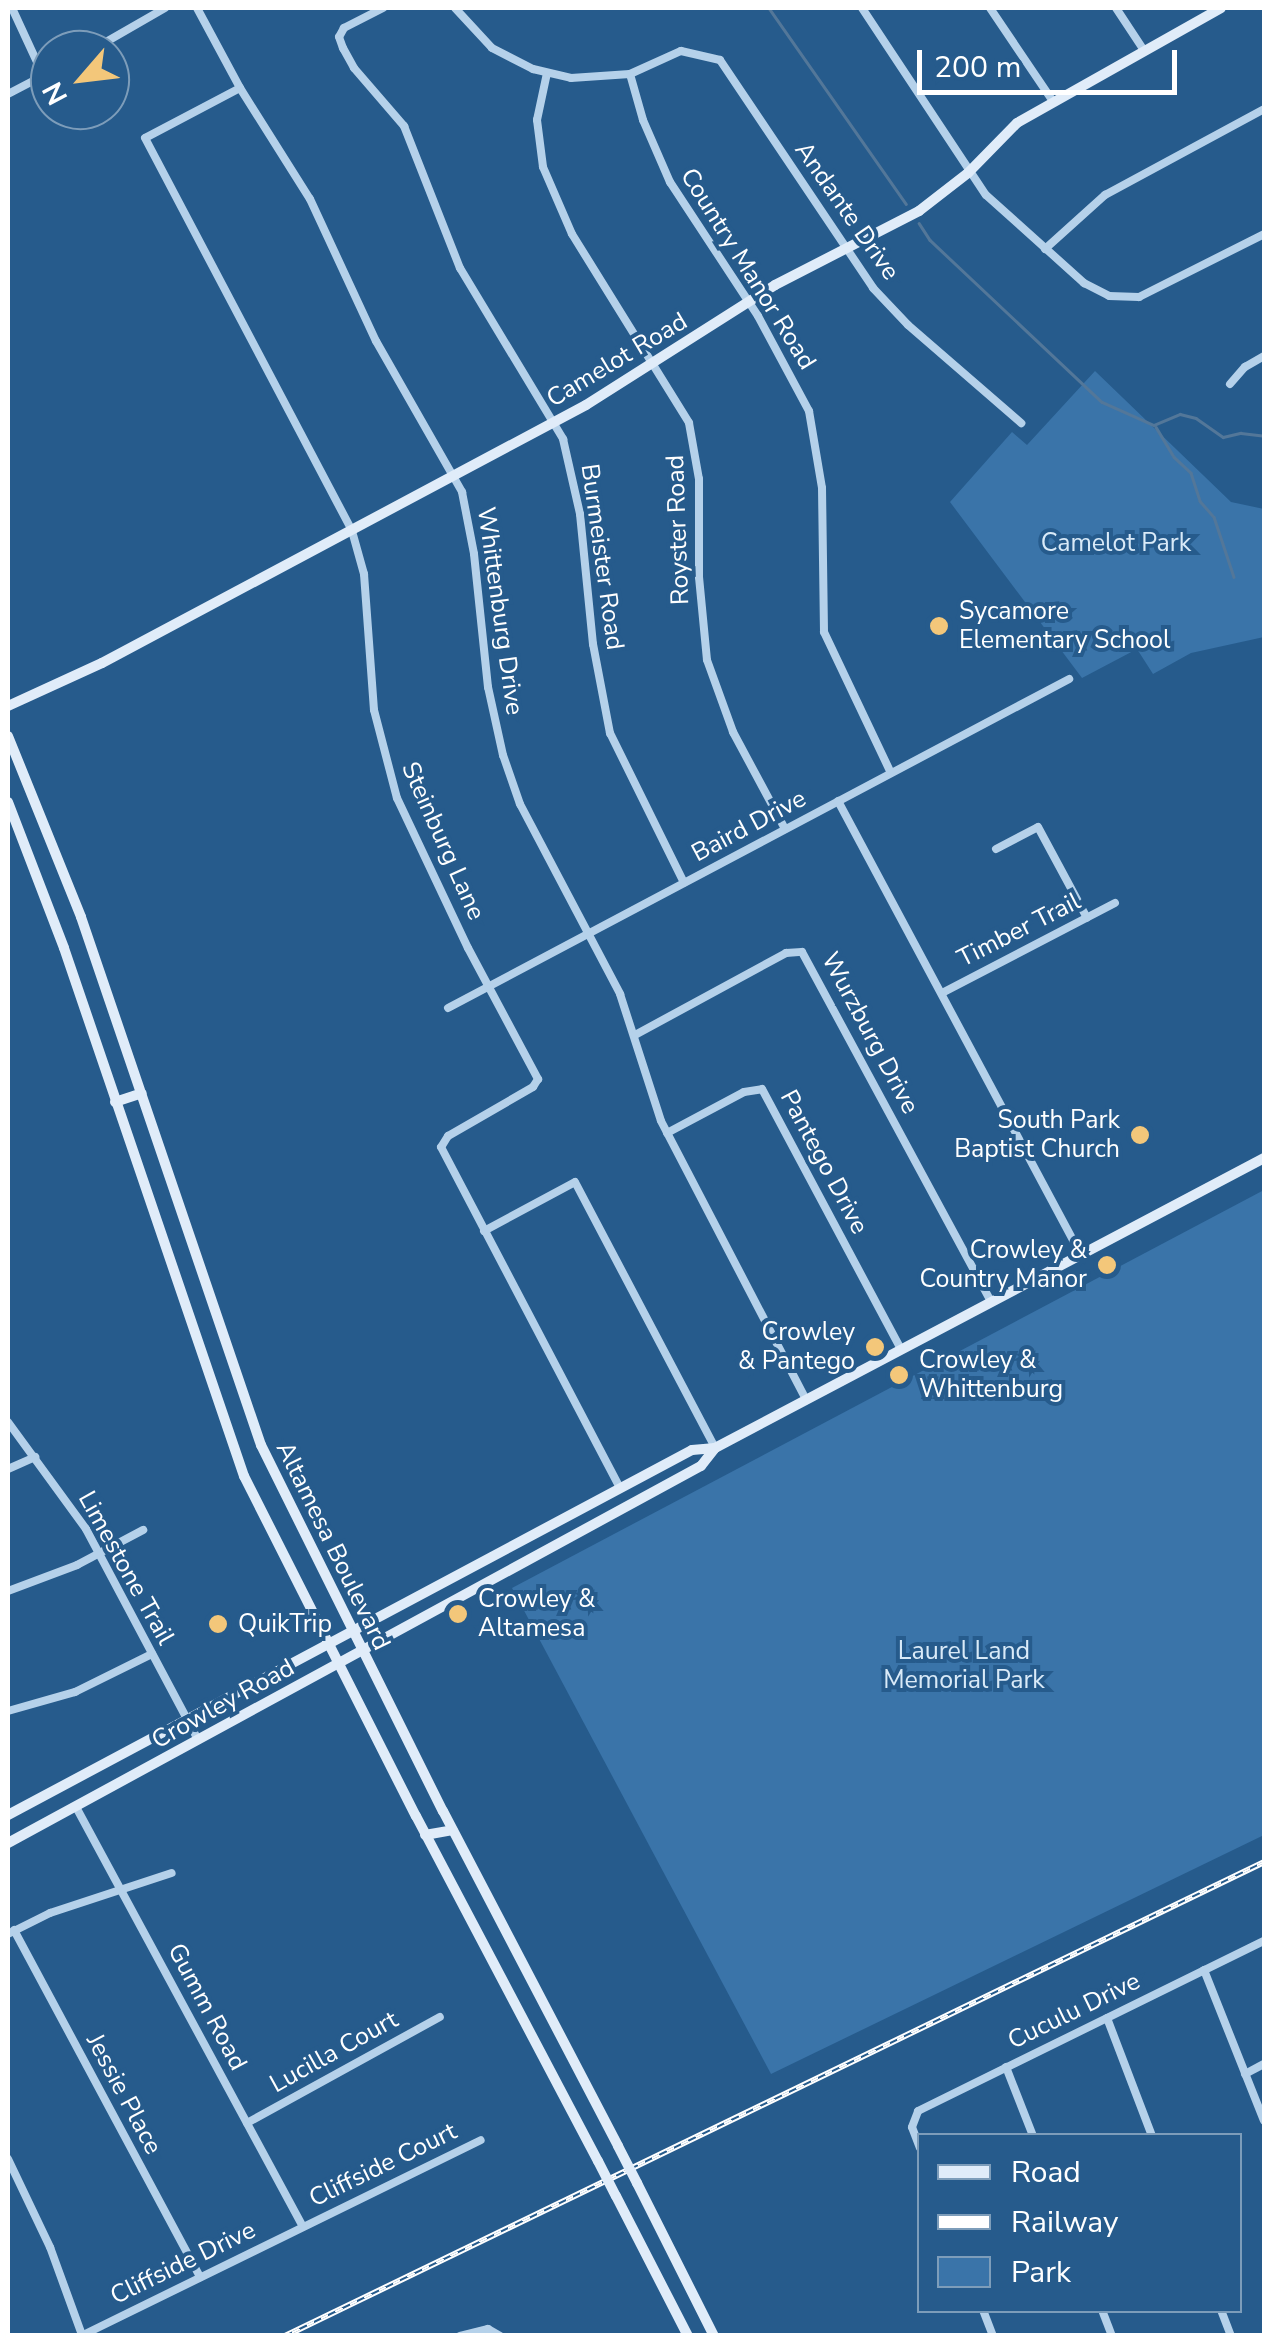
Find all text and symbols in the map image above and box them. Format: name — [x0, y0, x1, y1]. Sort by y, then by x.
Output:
north arrow — [30, 30, 130, 130]
scale bar — [922, 30, 1182, 92]
text: 200 m — [934, 47, 1021, 88]
text: N — [34, 75, 77, 111]
street label: Andante Drive — [788, 136, 906, 286]
street label: Country Manor Road — [674, 163, 822, 375]
street label: Camelot Road — [541, 306, 693, 414]
street label: Royster Road — [660, 454, 696, 606]
street label: Burmeister Road — [574, 462, 630, 652]
street label: Whittenburg Drive — [471, 505, 529, 717]
park label: Camelot Park — [1041, 528, 1191, 558]
place label: Sycamore Elementary School — [959, 597, 1170, 656]
marker: Sycamore Elementary School — [928, 615, 950, 637]
street label: Steinburg Lane — [395, 757, 491, 925]
street label: Baird Drive — [687, 783, 811, 869]
street label: Timber Trail — [953, 886, 1085, 974]
street label: Wurzburg Drive — [815, 947, 925, 1119]
street label: Pantego Drive — [773, 1085, 875, 1239]
place label: South Park Baptist Church — [954, 1106, 1120, 1165]
marker: South Park Baptist Church — [1129, 1124, 1151, 1146]
place label: Crowley & Country Manor — [920, 1236, 1087, 1295]
marker: Crowley & Country Manor — [1096, 1254, 1118, 1276]
place label: Crowley & Pantego — [738, 1318, 855, 1377]
marker: Crowley & Pantego — [864, 1336, 886, 1358]
place label: Crowley & Whittenburg — [919, 1346, 1063, 1405]
marker: Crowley & Whittenburg — [888, 1364, 910, 1386]
street label: Altamesa Boulevard — [269, 1437, 397, 1655]
street label: Limestone Trail — [71, 1486, 181, 1650]
place label: Crowley & Altamesa — [478, 1585, 595, 1644]
marker: Crowley & Altamesa — [447, 1603, 469, 1625]
place label: QuikTrip — [238, 1609, 332, 1639]
marker: QuikTrip — [207, 1613, 229, 1635]
park label: Laurel Land Memorial Park — [883, 1637, 1045, 1696]
street label: Crowley Road — [147, 1653, 299, 1755]
street label: Gumm Road — [161, 1938, 253, 2076]
street label: Cuculu Drive — [1003, 1966, 1145, 2056]
street label: Lucilla Court — [265, 2005, 403, 2099]
street label: Jessie Place — [80, 2029, 168, 2159]
street label: Cliffside Court — [304, 2116, 462, 2214]
legend — [917, 2133, 1242, 2313]
text: Road — [1011, 2152, 1081, 2193]
text: Railway — [1011, 2202, 1119, 2243]
street label: Cliffside Drive — [106, 2215, 260, 2311]
text: Park — [1011, 2252, 1071, 2293]

